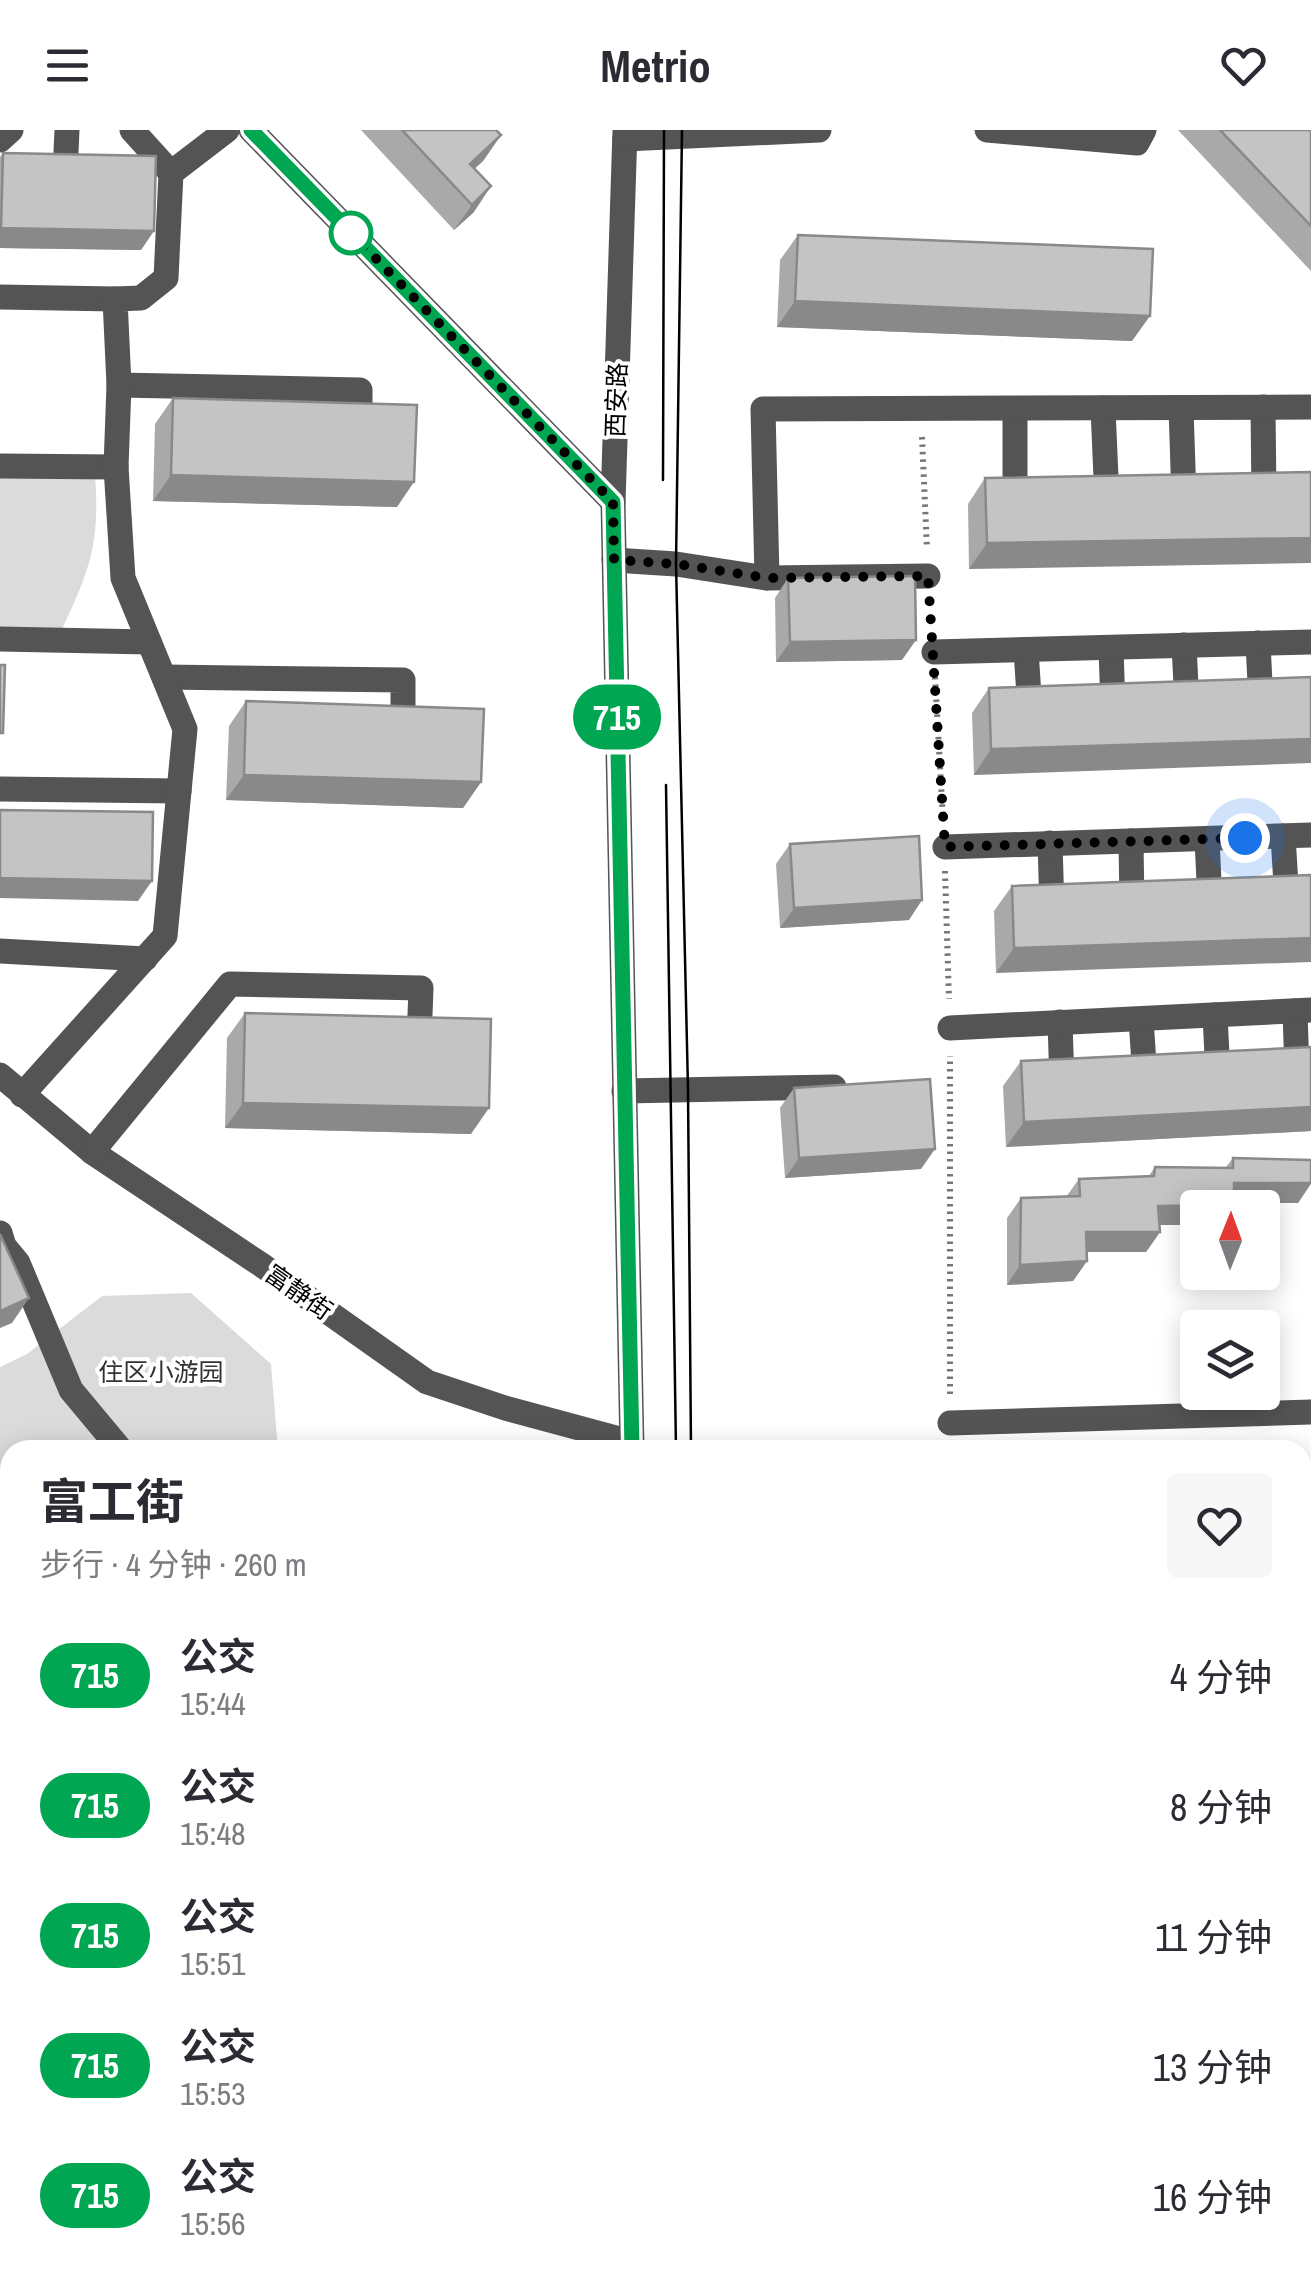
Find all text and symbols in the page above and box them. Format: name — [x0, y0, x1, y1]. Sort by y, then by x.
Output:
text: Metrio — [600, 35, 711, 96]
icon: menu — [40, 38, 95, 93]
icon: heart — [1216, 38, 1271, 93]
unlabelled marker — [330, 212, 372, 254]
street label: 西安路 — [598, 362, 634, 438]
line badge: 715 — [560, 684, 674, 750]
text: 715 — [593, 694, 641, 741]
your location — [1220, 813, 1270, 863]
north arrow — [1180, 1190, 1280, 1290]
map controls — [1180, 1190, 1280, 1410]
street label: 富静街 — [259, 1257, 339, 1327]
button: layers — [1180, 1310, 1280, 1410]
park label: 住区小游园 — [98, 1355, 224, 1389]
text: 富工街 — [40, 1469, 184, 1534]
button: heart — [1167, 1473, 1272, 1578]
text: 步行 · 4 分钟 · 260 m — [40, 1543, 307, 1586]
text: 公交 — [180, 1631, 256, 1682]
text: 715 — [71, 1652, 119, 1699]
text: 4 分钟 — [1170, 1652, 1272, 1703]
text: 15:44 — [180, 1682, 246, 1725]
text: 公交 — [180, 1761, 256, 1812]
text: 715 — [71, 1782, 119, 1829]
text: 8 分钟 — [1170, 1782, 1272, 1833]
text: 15:48 — [180, 1812, 246, 1855]
text: 公交 — [180, 1891, 256, 1942]
text: 715 — [71, 1912, 119, 1959]
text: 11 分钟 — [1155, 1912, 1272, 1963]
text: 15:51 — [180, 1942, 246, 1985]
text: 公交 — [180, 2021, 256, 2072]
text: 715 — [71, 2042, 119, 2089]
text: 13 分钟 — [1153, 2042, 1272, 2093]
text: 15:53 — [180, 2072, 246, 2115]
text: 公交 — [180, 2151, 256, 2202]
text: 715 — [71, 2172, 119, 2219]
text: 16 分钟 — [1153, 2172, 1272, 2223]
text: 15:56 — [180, 2202, 246, 2245]

